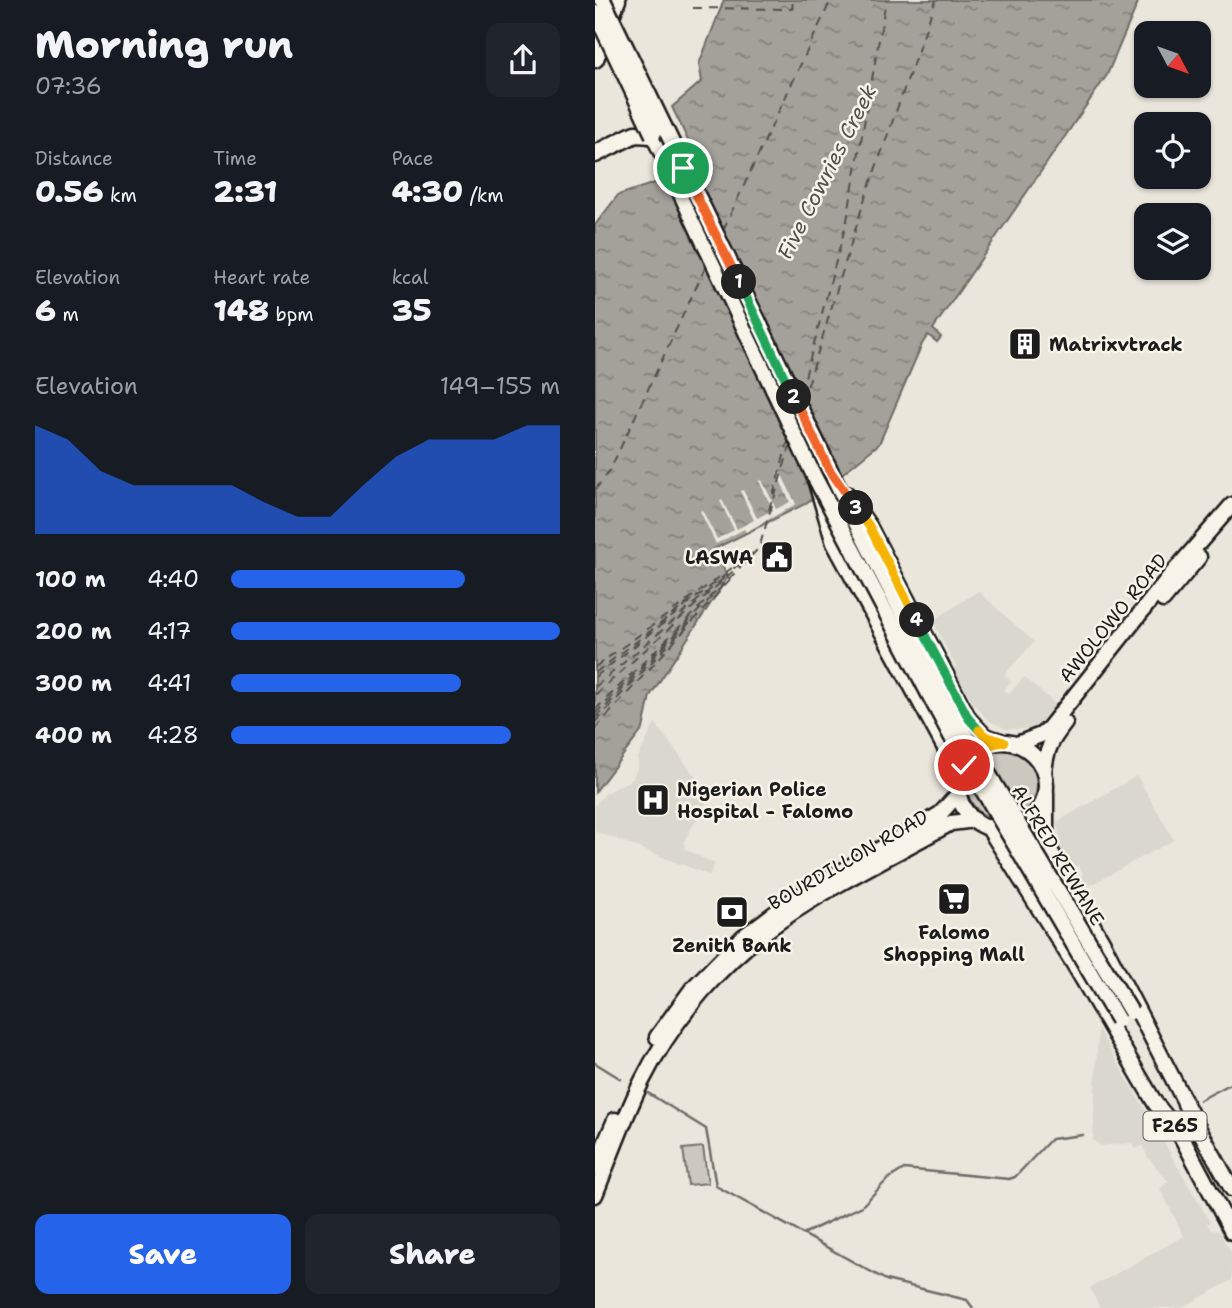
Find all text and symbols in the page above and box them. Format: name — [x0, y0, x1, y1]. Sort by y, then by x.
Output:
text: Morning run — [35, 19, 293, 70]
north arrow — [1134, 21, 1211, 98]
map controls — [1134, 21, 1211, 280]
button: share — [486, 23, 560, 97]
text: 07:36 — [35, 71, 102, 101]
water label: Five Cowries Creek — [771, 80, 883, 264]
button: locate — [1134, 112, 1211, 189]
pin — [653, 138, 713, 198]
text: Distance — [35, 146, 113, 171]
text: Time — [213, 146, 257, 171]
text: Pace — [392, 146, 433, 171]
icon: arrive — [664, 149, 702, 187]
text: 0.56 — [35, 171, 104, 212]
text: 2:31 — [213, 171, 277, 212]
text: 4:30 — [392, 171, 463, 212]
text: km — [104, 183, 137, 208]
text: /km — [463, 183, 504, 208]
button: layers — [1134, 203, 1211, 280]
pin: 1 — [722, 264, 757, 300]
text: Elevation — [35, 265, 120, 290]
text: Heart rate — [213, 265, 310, 290]
text: kcal — [392, 265, 429, 290]
text: 1 — [734, 269, 743, 294]
text: 6 — [35, 290, 56, 331]
text: 148 — [213, 290, 269, 331]
text: 35 — [392, 290, 432, 331]
text: m — [56, 302, 79, 327]
text: bpm — [269, 302, 314, 327]
building icon: Matrixvtrack — [1006, 325, 1044, 363]
place label: Matrixvtrack — [1049, 332, 1183, 357]
text: Elevation — [35, 371, 138, 401]
text: 149–155 m — [440, 371, 560, 401]
pin: 2 — [777, 380, 811, 414]
text: 2 — [787, 384, 800, 409]
pin: 3 — [839, 490, 873, 526]
text: 3 — [849, 495, 862, 520]
public building icon: LASWA — [758, 538, 796, 576]
place label: LASWA — [685, 545, 753, 570]
street label: AWOLOWO ROAD — [1053, 548, 1173, 688]
text: 100 m — [35, 564, 106, 594]
text: 4:40 — [147, 564, 199, 594]
pin: 4 — [899, 602, 935, 638]
text: 4 — [910, 607, 923, 632]
text: 200 m — [35, 616, 112, 646]
text: 4:17 — [147, 616, 191, 646]
text: 300 m — [35, 668, 112, 698]
text: 4:41 — [147, 668, 192, 698]
text: 400 m — [35, 720, 112, 750]
text: 4:28 — [147, 720, 199, 750]
pin — [934, 735, 994, 795]
icon: check — [945, 746, 983, 784]
place label: Nigerian Police Hospital - Falomo — [677, 777, 853, 824]
street label: ALFRED REWANE — [1006, 780, 1110, 930]
hospital icon: Nigerian Police Hospital - Falomo — [634, 781, 672, 819]
street label: BOURDILLON ROAD — [763, 804, 933, 916]
supermarket icon: Falomo Shopping Mall — [935, 880, 973, 918]
bank icon: Zenith Bank — [713, 893, 751, 931]
place label: Falomo Shopping Mall — [883, 920, 1025, 967]
place label: Zenith Bank — [672, 933, 792, 958]
road number: F265 — [1143, 1112, 1207, 1140]
button: Save — [35, 1214, 291, 1294]
button: Share — [305, 1214, 560, 1294]

